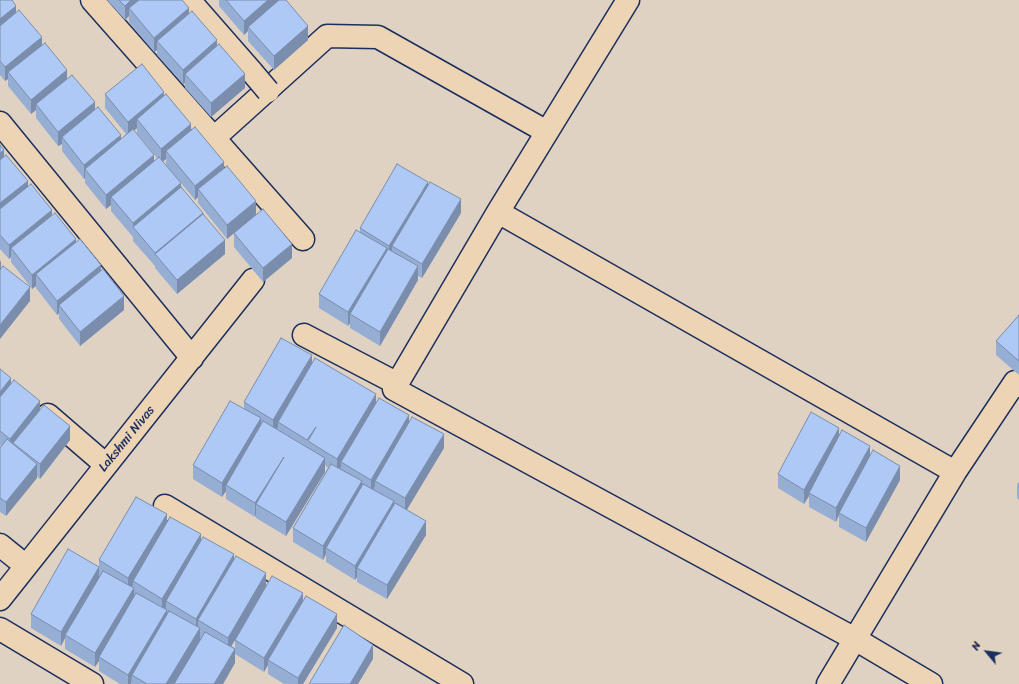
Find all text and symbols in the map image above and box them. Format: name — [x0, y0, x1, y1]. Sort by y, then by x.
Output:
street label: Lakshmi Nivas — [96, 403, 158, 475]
north arrow — [967, 632, 1007, 672]
text: N — [966, 638, 986, 654]

